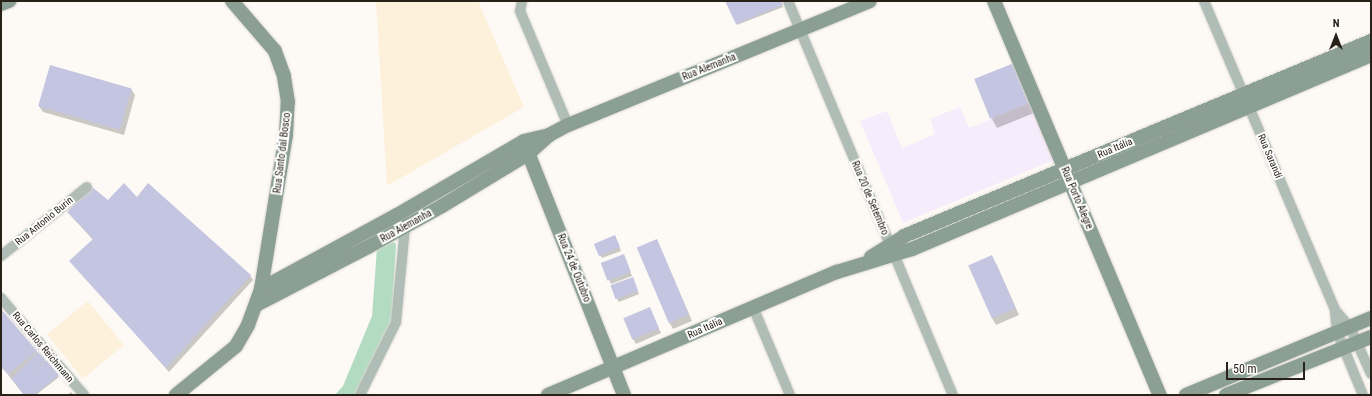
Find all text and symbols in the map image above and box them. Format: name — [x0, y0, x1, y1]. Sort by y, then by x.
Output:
north arrow — [1316, 16, 1356, 56]
text: N — [1333, 17, 1339, 30]
street label: Rua Alemanha — [680, 51, 738, 83]
street label: Rua Santo dal Bosco — [271, 112, 293, 194]
street label: Rua Sarandi — [1255, 132, 1285, 180]
street label: Rua Itália — [1096, 135, 1134, 161]
street label: Rua 20 de Setembro — [849, 159, 891, 237]
street label: Rua Porto Alegre — [1058, 165, 1096, 231]
street label: Rua Antonio Burin — [13, 194, 75, 248]
street label: Rua Alemanha — [378, 207, 434, 245]
street label: Rua 24 de Outubro — [555, 232, 593, 304]
street label: Rua Carlos Reichmann — [10, 309, 76, 385]
street label: Rua Itália — [686, 315, 724, 341]
scale bar — [1228, 354, 1307, 380]
text: 50 m — [1233, 362, 1257, 376]

